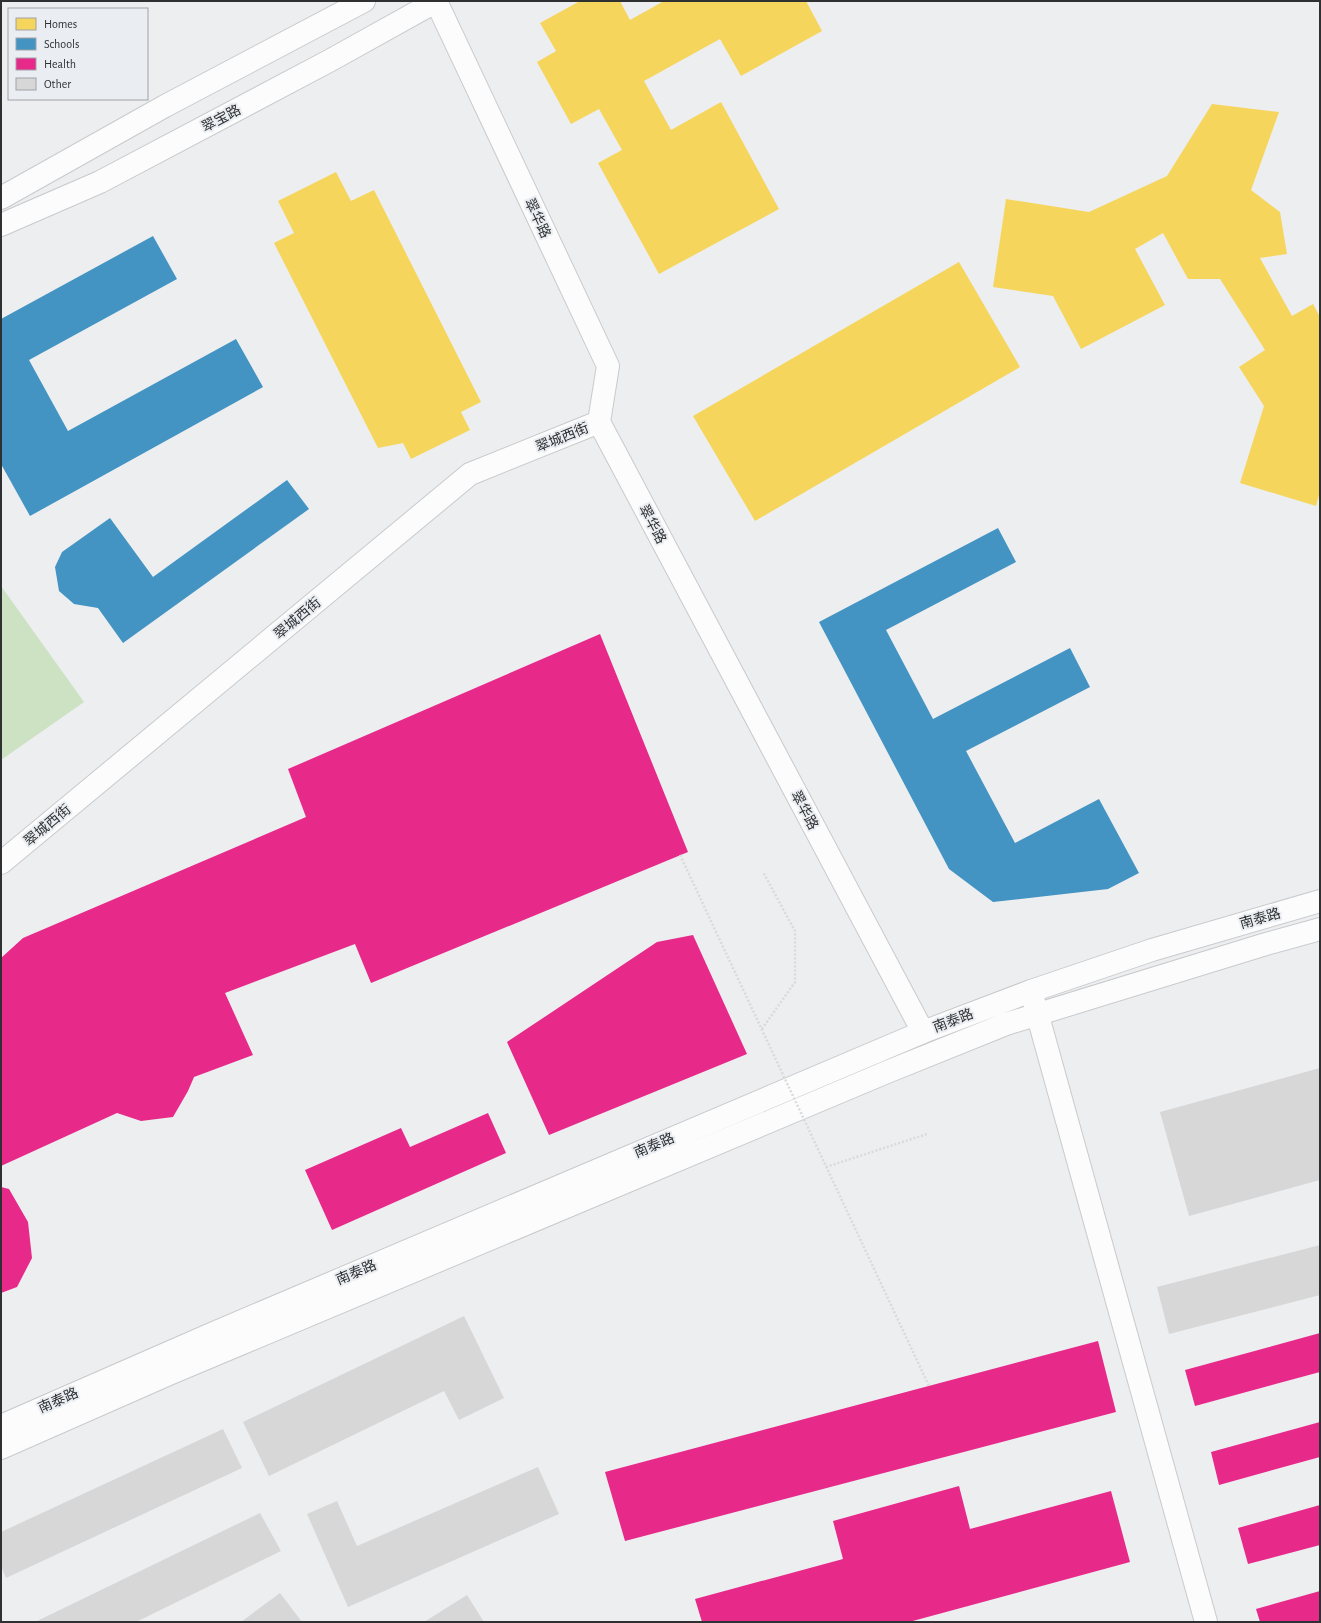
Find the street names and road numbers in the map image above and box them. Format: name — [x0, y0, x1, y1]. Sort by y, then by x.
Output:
street label: 翠宝路 — [199, 102, 243, 135]
street label: 翠华路 — [522, 196, 554, 240]
street label: 翠城西街 — [533, 420, 591, 455]
street label: 翠华路 — [636, 502, 670, 546]
street label: 翠城西街 — [271, 595, 324, 642]
street label: 翠华路 — [788, 788, 822, 832]
street label: 翠城西街 — [21, 802, 74, 849]
street label: 南泰路 — [1238, 905, 1282, 931]
street label: 南泰路 — [931, 1006, 975, 1035]
street label: 南泰路 — [632, 1130, 676, 1161]
street label: 南泰路 — [334, 1257, 378, 1288]
street label: 南泰路 — [36, 1385, 80, 1416]

